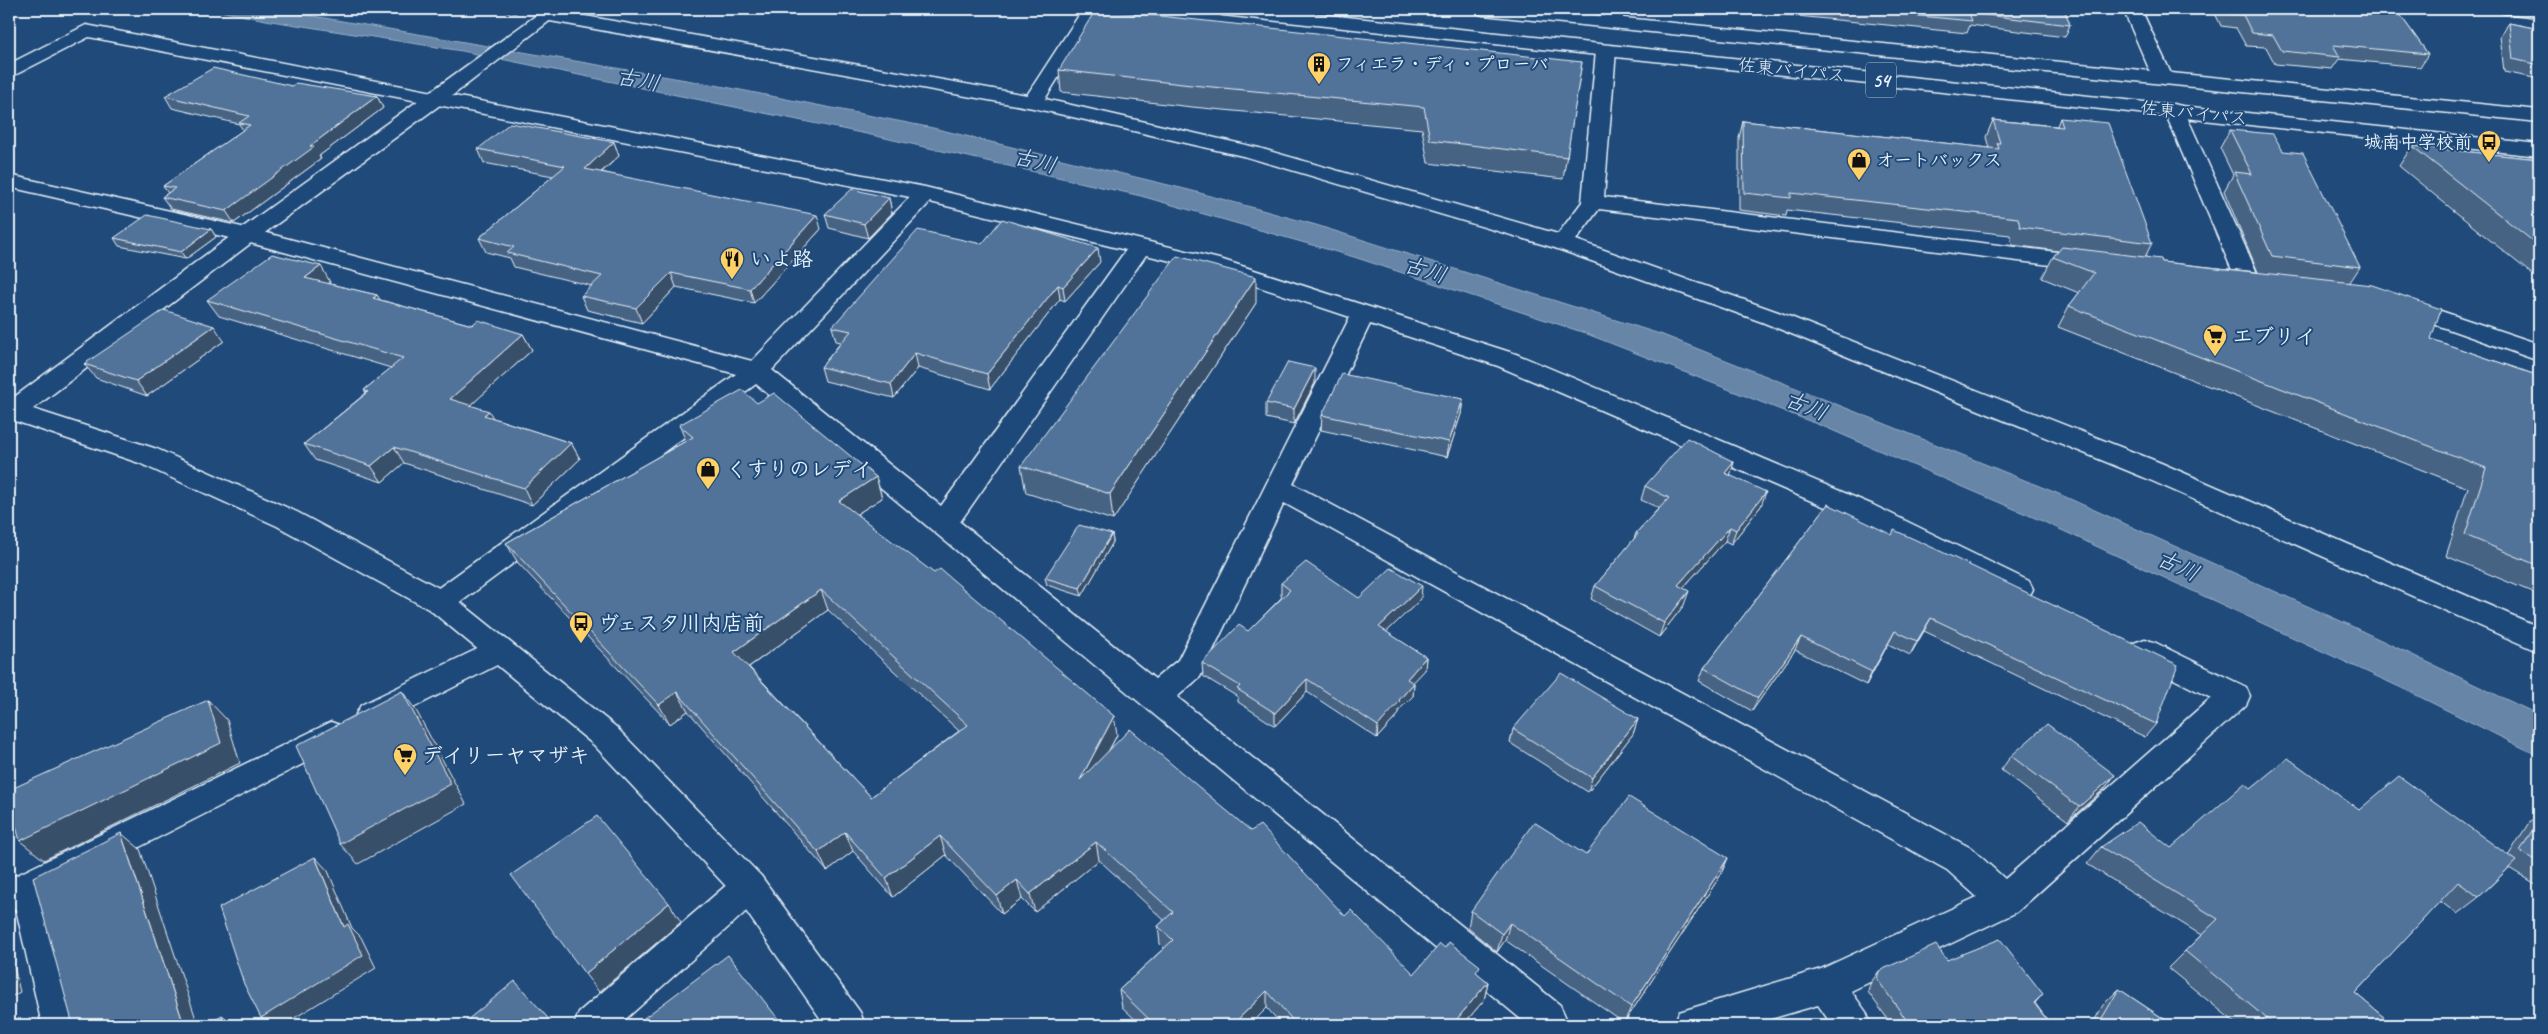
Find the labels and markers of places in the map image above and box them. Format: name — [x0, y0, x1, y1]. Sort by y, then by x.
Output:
building icon: フィエラ・ディ・プローバ — [1306, 51, 1332, 85]
place label: フィエラ・ディ・プローバ — [1336, 53, 1548, 75]
bus stop icon: 城南中学校前 — [2476, 129, 2502, 163]
place label: 城南中学校前 — [2364, 131, 2472, 153]
shop icon: オートバックス — [1846, 147, 1872, 181]
place label: オートバックス — [1876, 149, 2002, 171]
restaurant icon: いよ路 — [719, 246, 745, 280]
place label: いよ路 — [750, 246, 813, 272]
supermarket icon: エブリイ — [2202, 323, 2228, 357]
place label: エブリイ — [2232, 323, 2316, 349]
shop icon: くすりのレデイ — [695, 456, 721, 490]
place label: くすりのレデイ — [726, 456, 873, 482]
bus stop icon: ヴェスタ川内店前 — [568, 610, 594, 644]
place label: ヴェスタ川内店前 — [598, 610, 764, 636]
supermarket icon: デイリーヤマザキ — [392, 742, 418, 776]
place label: デイリーヤマザキ — [422, 742, 590, 768]

